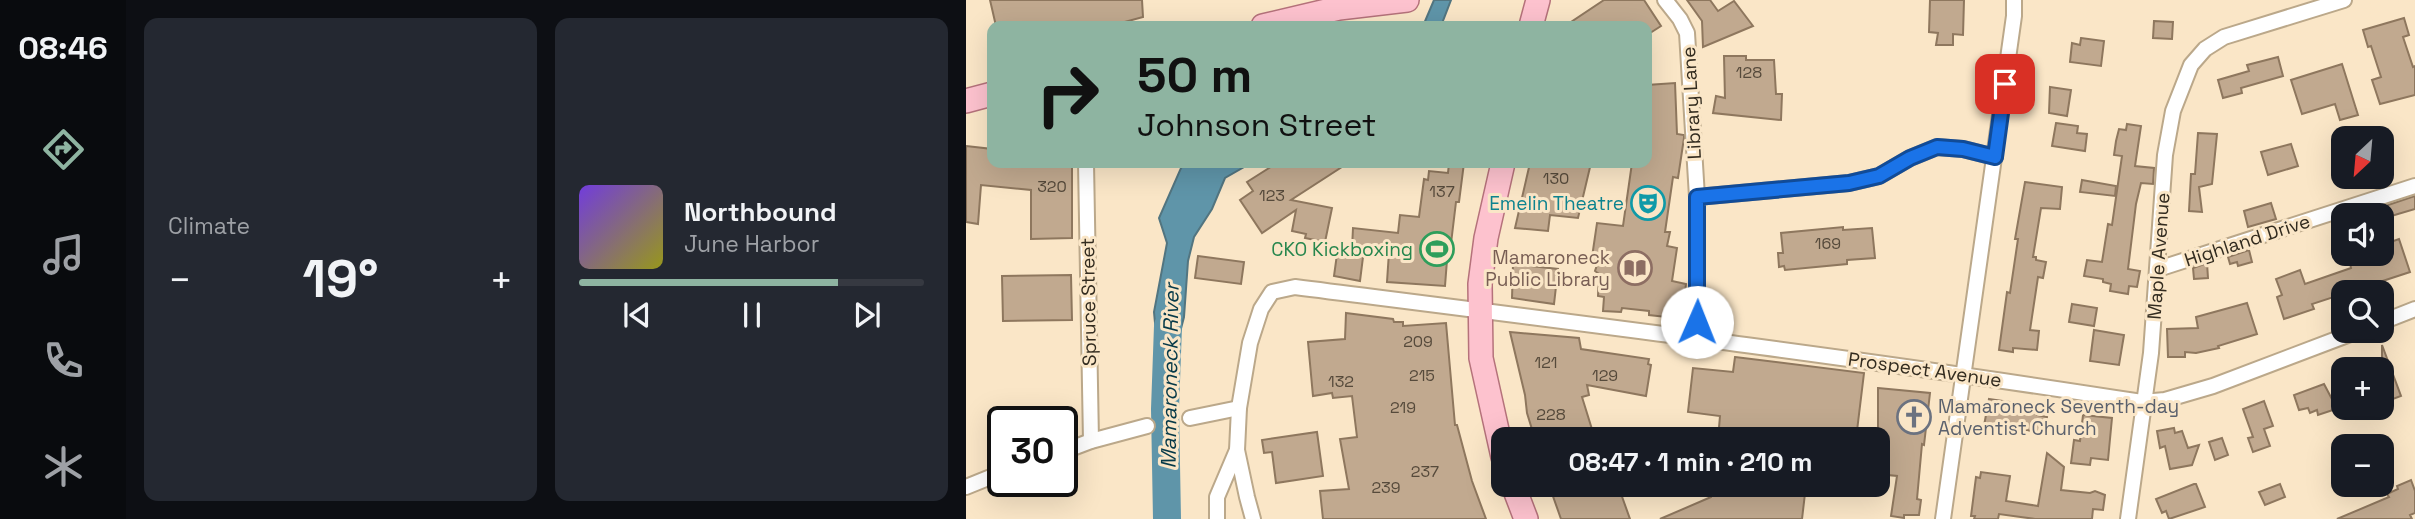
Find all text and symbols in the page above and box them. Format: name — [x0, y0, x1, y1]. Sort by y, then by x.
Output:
text: 08:46 — [18, 28, 108, 68]
text: 50 m — [1137, 44, 1252, 106]
street label: Library Lane — [1676, 46, 1707, 160]
icon: right — [1022, 49, 1113, 140]
pin — [1975, 54, 2035, 114]
house number: 128 — [1736, 62, 1762, 83]
icon: arrive — [1986, 65, 2024, 103]
text: Johnson Street — [1137, 105, 1376, 145]
icon: directions — [39, 125, 88, 174]
north arrow — [2331, 126, 2394, 189]
map controls — [2331, 126, 2394, 497]
house number: 130 — [1543, 168, 1569, 189]
house number: 320 — [1037, 176, 1067, 197]
house number: 137 — [1429, 181, 1455, 202]
theatre icon: Emelin Theatre — [1629, 184, 1667, 222]
house number: 123 — [1259, 185, 1285, 206]
place label: Emelin Theatre — [1489, 191, 1624, 216]
street label: Maple Avenue — [2142, 192, 2175, 320]
text: Northbound — [684, 195, 837, 229]
button: sound — [2331, 203, 2394, 266]
street label: Highland Drive — [2181, 208, 2313, 273]
text: Climate — [168, 211, 250, 241]
text: June Harbor — [684, 229, 819, 259]
icon: music — [39, 230, 88, 279]
sports icon: CKO Kickboxing — [1418, 230, 1456, 268]
house number: 169 — [1815, 233, 1841, 254]
place label: CKO Kickboxing — [1271, 237, 1413, 262]
street label: Spruce Street — [1075, 238, 1102, 366]
place label: Mamaroneck Public Library — [1485, 245, 1610, 292]
text: 19° — [302, 246, 379, 312]
library icon: Mamaroneck Public Library — [1616, 249, 1654, 287]
text: − — [168, 256, 192, 304]
text: + — [489, 256, 513, 304]
button: search — [2331, 280, 2394, 343]
water label: Mamaroneck River — [1154, 281, 1185, 469]
position arrow — [1660, 285, 1734, 359]
icon: previous — [618, 296, 656, 334]
icon: pause — [733, 296, 771, 334]
icon: next — [848, 296, 886, 334]
house number: 209 — [1403, 331, 1433, 352]
icon: phone — [39, 336, 88, 385]
street label: Prospect Avenue — [1846, 346, 2003, 393]
house number: 121 — [1534, 352, 1558, 373]
button: + — [2331, 357, 2394, 420]
house number: 215 — [1409, 365, 1435, 386]
house number: 129 — [1592, 365, 1618, 386]
house number: 132 — [1328, 371, 1354, 392]
place label: Mamaroneck Seventh-day Adventist Church — [1938, 394, 2179, 441]
house number: 219 — [1390, 397, 1416, 418]
church icon: Mamaroneck Seventh-day Adventist Church — [1895, 398, 1933, 436]
house number: 228 — [1536, 404, 1566, 425]
speed limit sign: 30 — [987, 406, 1078, 497]
button: − — [2331, 434, 2394, 497]
icon: climate — [39, 442, 88, 491]
text: 08:47 · 1 min · 210 m — [1568, 445, 1813, 479]
house number: 237 — [1411, 461, 1439, 482]
house number: 239 — [1371, 477, 1401, 498]

